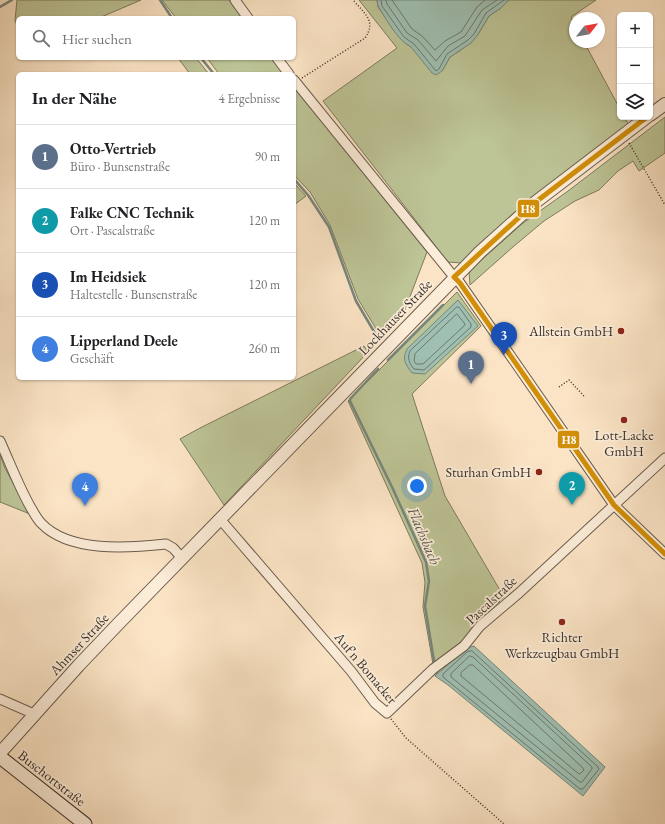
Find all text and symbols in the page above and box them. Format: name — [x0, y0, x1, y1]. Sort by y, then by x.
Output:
north arrow — [569, 12, 605, 48]
map controls — [617, 12, 653, 120]
button: + — [617, 12, 653, 48]
search box — [16, 16, 296, 60]
icon: search — [30, 27, 52, 49]
text: Hier suchen — [62, 29, 132, 48]
button: − — [617, 48, 653, 84]
button: layers — [617, 84, 653, 120]
text: In der Nähe — [32, 87, 117, 109]
text: 4 Ergebnisse — [219, 90, 280, 107]
text: Otto-Vertrieb — [70, 139, 156, 158]
text: 1 — [42, 148, 48, 165]
text: 90 m — [255, 148, 280, 165]
text: Büro · Bunsenstraße — [70, 158, 170, 175]
line badge: H8 — [517, 199, 540, 218]
text: H8 — [521, 202, 535, 216]
text: Falke CNC Technik — [70, 203, 194, 222]
text: 2 — [42, 212, 48, 229]
text: 120 m — [249, 212, 280, 229]
text: Ort · Pascalstraße — [70, 222, 155, 239]
text: Im Heidsiek — [70, 267, 146, 286]
street label: Lockhauser Straße — [354, 275, 436, 359]
text: 3 — [42, 276, 48, 293]
text: 120 m — [249, 276, 280, 293]
text: Haltestelle · Bunsenstraße — [70, 286, 197, 303]
pin: 3 — [491, 322, 517, 355]
place label: Allstein GmbH — [528, 322, 613, 340]
marker: Allstein GmbH — [616, 326, 626, 336]
text: Lipperland Deele — [70, 331, 178, 350]
text: 4 — [42, 340, 48, 357]
text: 260 m — [249, 340, 280, 357]
text: Geschäft — [70, 350, 114, 367]
pin: 1 — [458, 351, 484, 384]
marker: Lott-Lacke GmbH — [619, 415, 629, 425]
place label: Lott-Lacke GmbH — [594, 426, 654, 460]
line badge: H8 — [557, 430, 580, 449]
text: H8 — [562, 433, 576, 447]
place label: Sturhan GmbH — [445, 463, 531, 481]
marker: Sturhan GmbH — [534, 467, 544, 477]
pin: 2 — [559, 472, 585, 505]
pin: 4 — [72, 473, 98, 506]
your location — [407, 476, 427, 496]
water label: Flachsbach — [403, 503, 445, 568]
street label: Pascalstraße — [462, 571, 521, 628]
street label: Ahmser Straße — [45, 609, 113, 680]
marker: Richter Werkzeugbau GmbH — [557, 617, 567, 627]
street label: Auf'n Bomacker — [330, 628, 402, 708]
place label: Richter Werkzeugbau GmbH — [505, 628, 619, 662]
street label: Buschortstraße — [15, 746, 90, 810]

